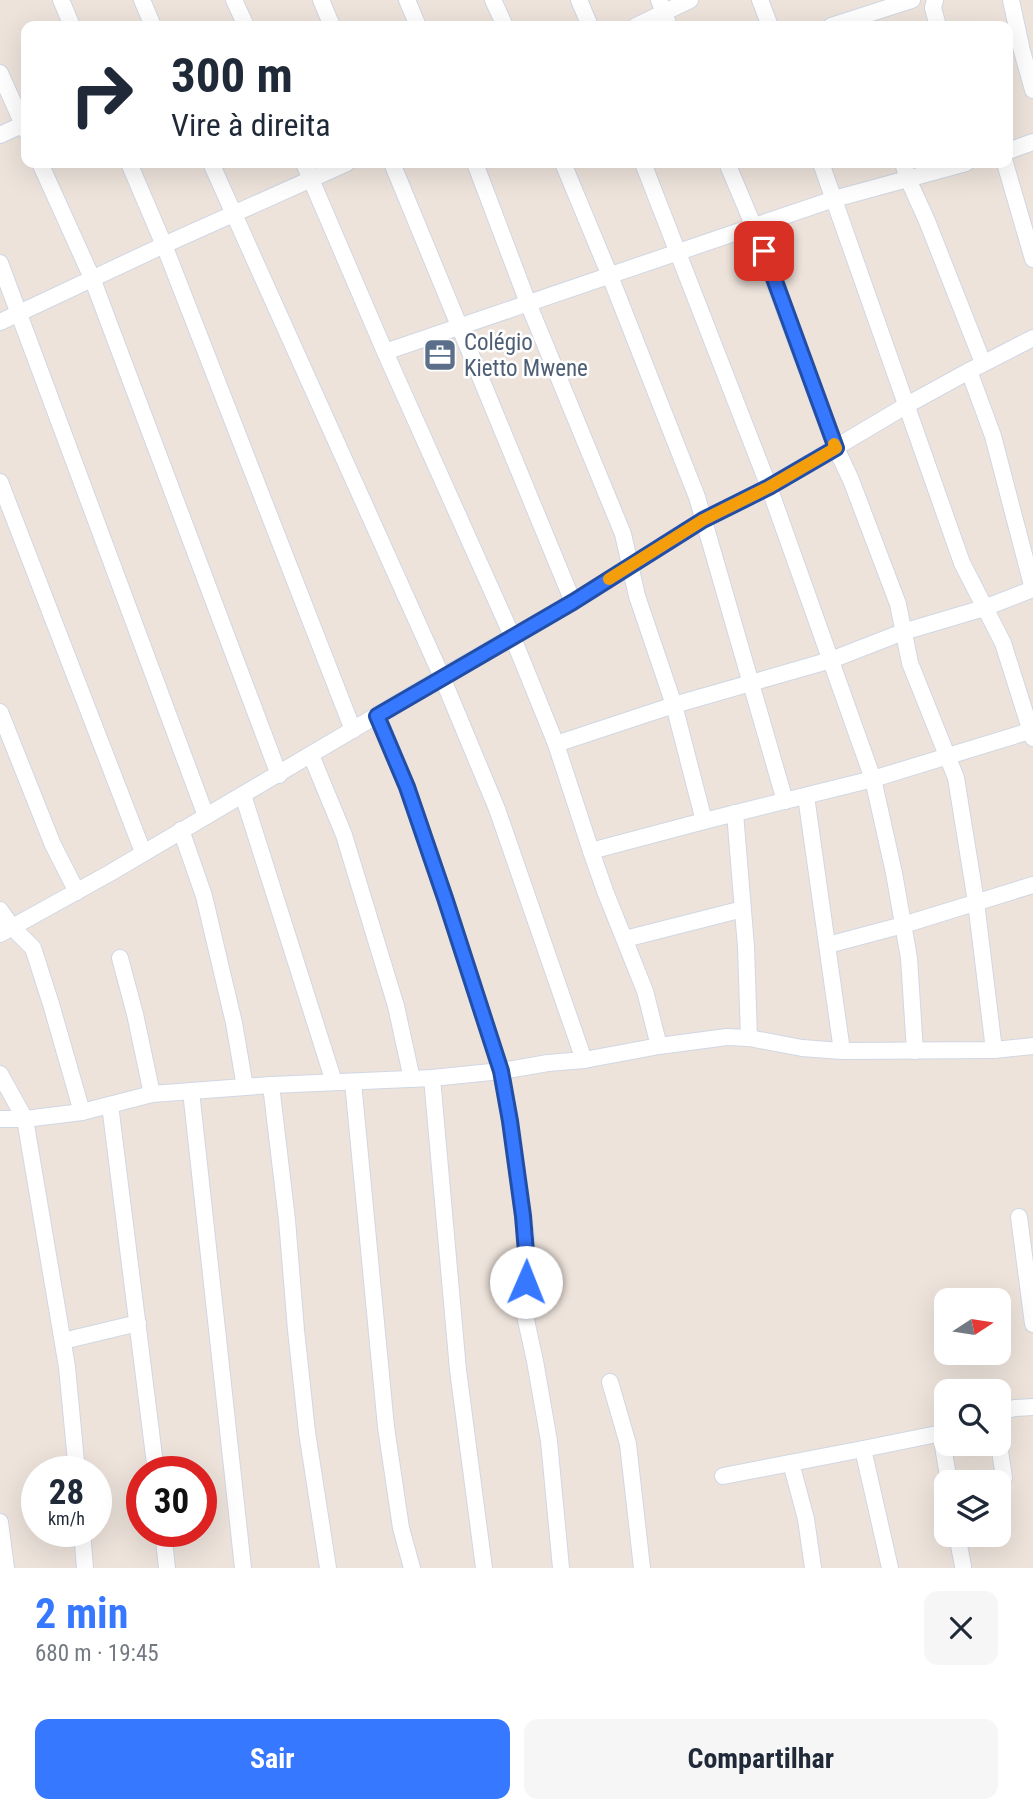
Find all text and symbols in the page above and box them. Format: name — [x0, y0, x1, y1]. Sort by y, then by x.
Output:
text: 300 m — [171, 47, 293, 104]
icon: right — [56, 49, 147, 140]
text: Vire à direita — [171, 106, 331, 144]
pin — [734, 221, 794, 281]
icon: arrive — [745, 232, 783, 270]
place label: Colégio Kietto Mwene — [464, 329, 588, 382]
office icon: Colégio Kietto Mwene — [421, 336, 459, 374]
position arrow — [489, 1245, 563, 1319]
north arrow — [934, 1288, 1012, 1365]
map controls — [934, 1288, 1011, 1547]
button: search — [934, 1379, 1011, 1456]
speed limit sign: 30 — [126, 1456, 217, 1547]
button: layers — [934, 1470, 1011, 1547]
text: 28 — [49, 1472, 84, 1513]
text: km/h — [48, 1508, 85, 1529]
text: 2 min — [35, 1589, 128, 1638]
button: close — [924, 1591, 998, 1665]
text: 680 m · 19:45 — [35, 1640, 159, 1667]
button: Sair — [35, 1719, 510, 1799]
button: Compartilhar — [524, 1719, 998, 1799]

